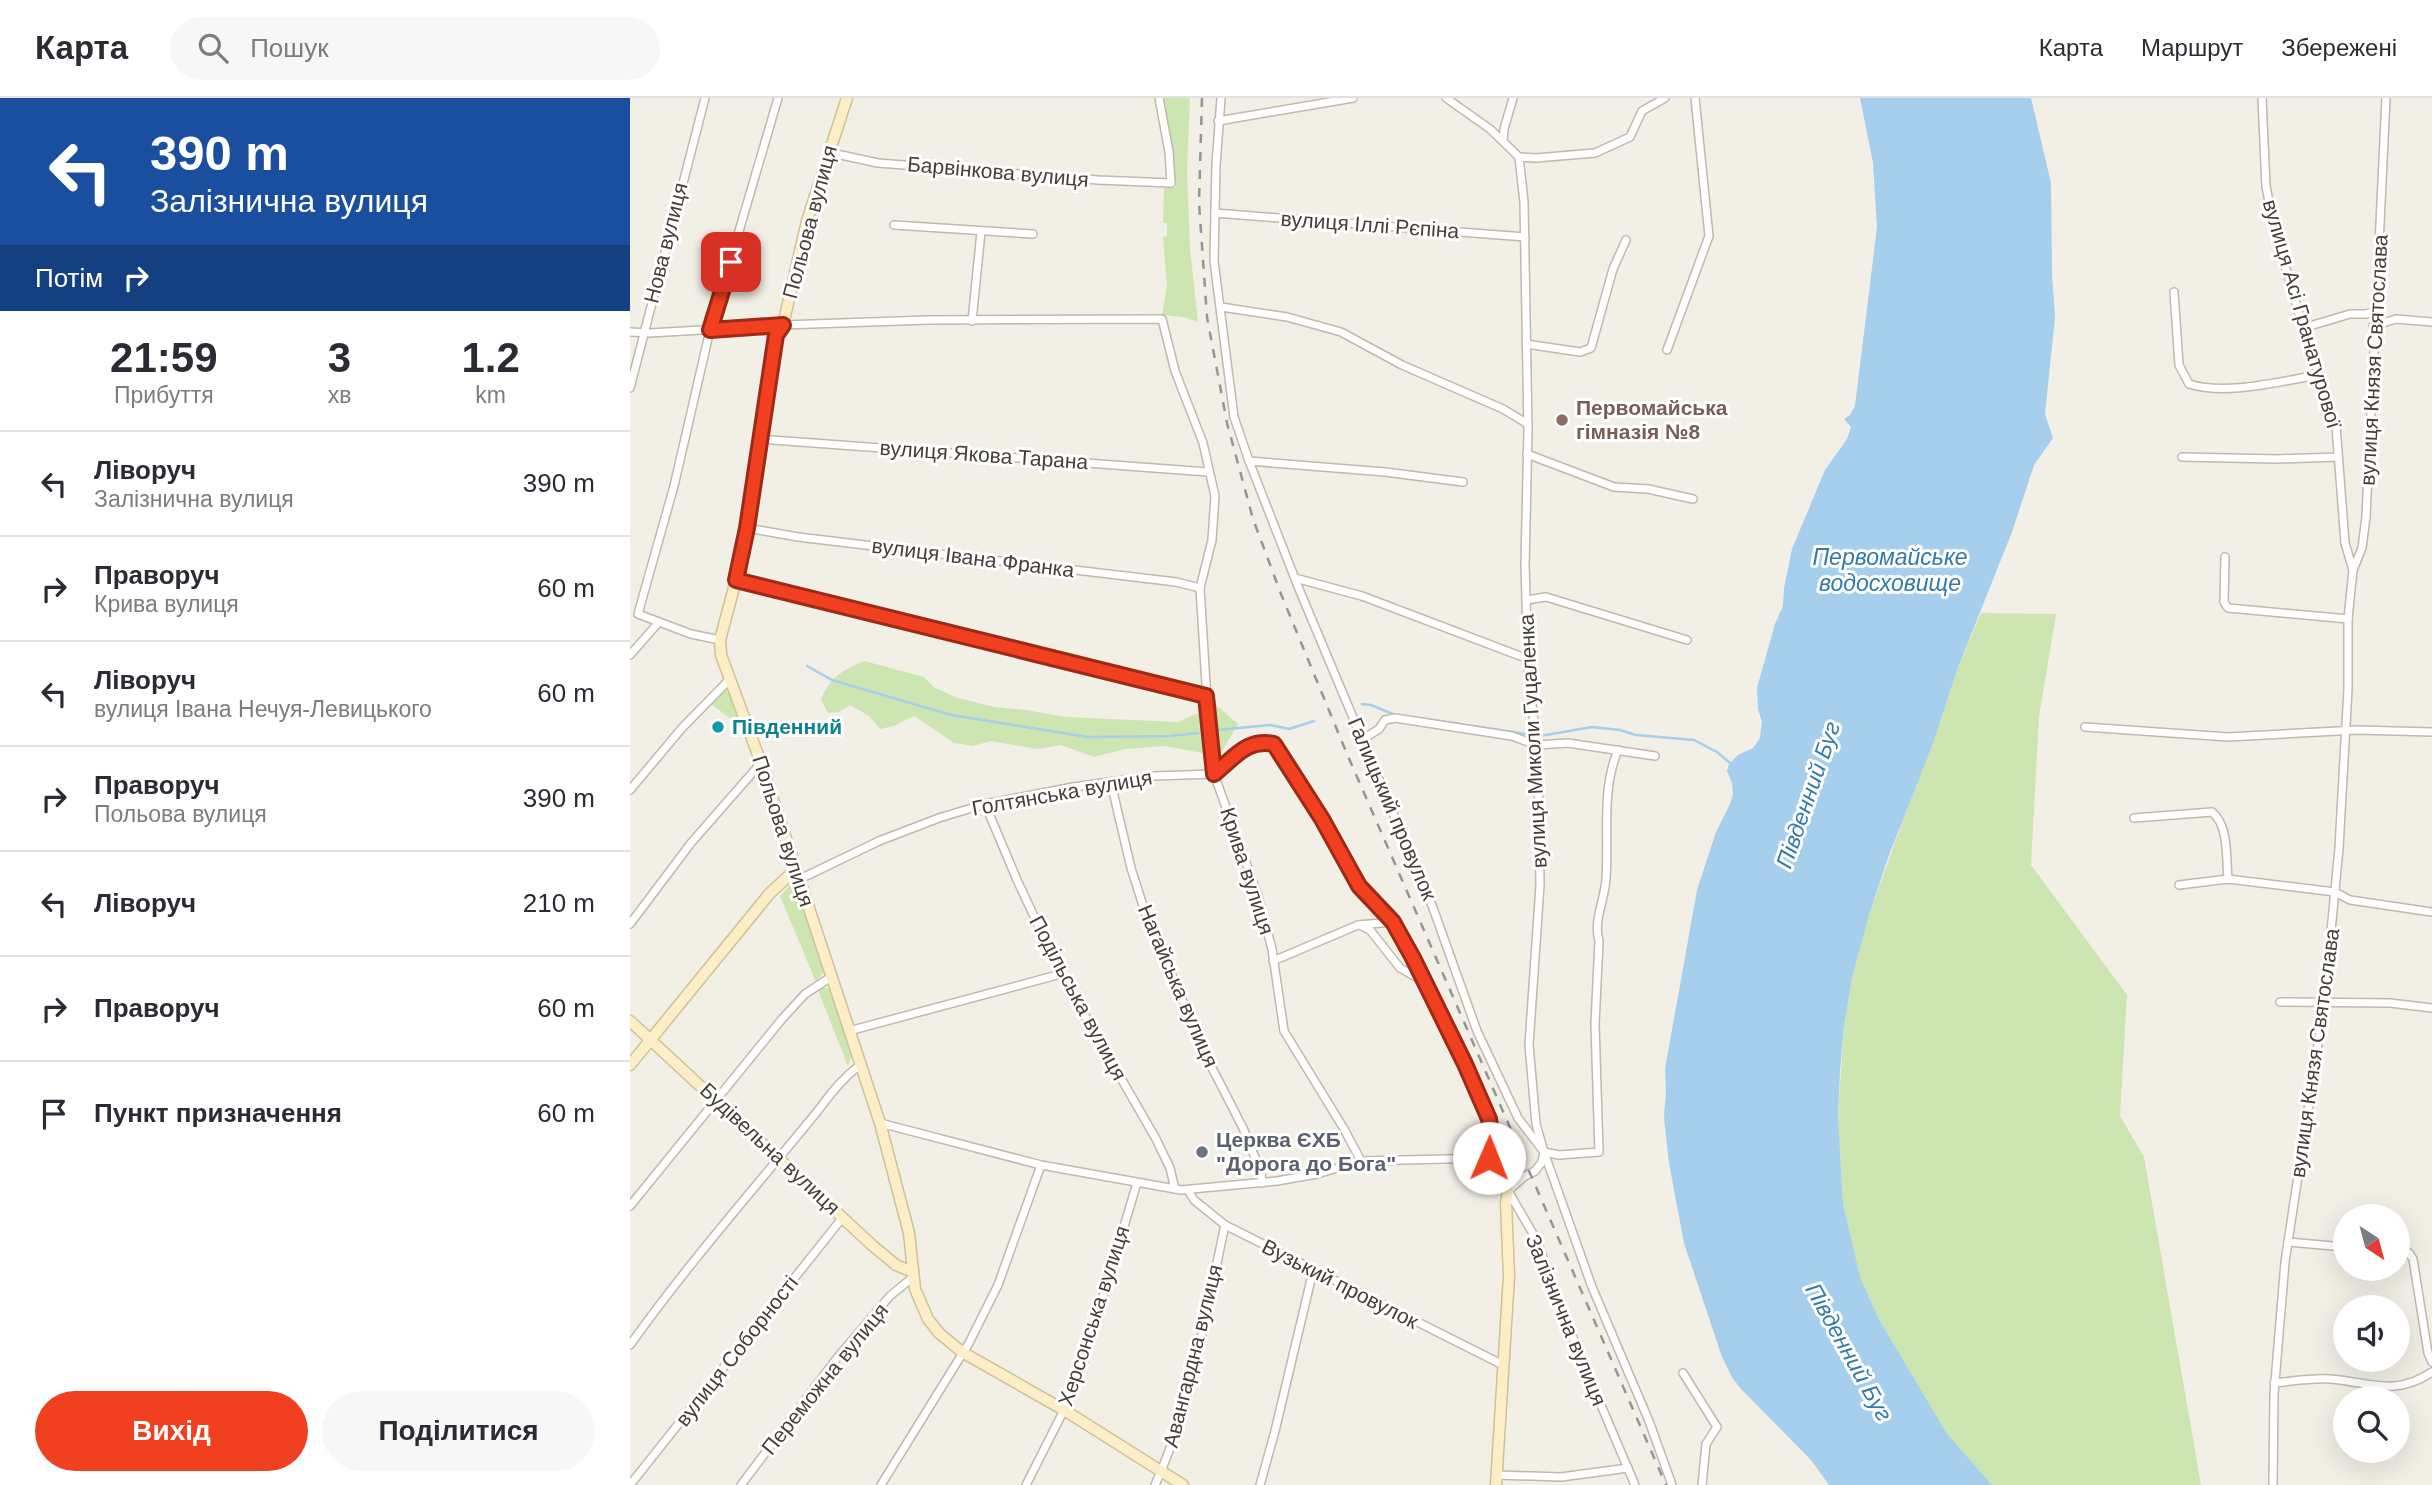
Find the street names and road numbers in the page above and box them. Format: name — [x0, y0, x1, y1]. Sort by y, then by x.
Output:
street label: Польова вулиця — [778, 143, 841, 301]
street label: Барвінкова вулиця — [906, 152, 1090, 191]
street label: Нова вулиця — [639, 180, 692, 306]
street label: вулиця Асі Гранатурової — [2259, 197, 2346, 431]
street label: вулиця Іллі Рєпіна — [1280, 207, 1460, 242]
street label: вулиця Князя Святослава — [2355, 233, 2392, 486]
street label: вулиця Якова Тарана — [879, 436, 1089, 473]
street label: вулиця Івана Франка — [871, 534, 1076, 581]
street label: вулиця Миколи Гуцаленка — [1514, 613, 1551, 869]
street label: Галицький провулок — [1344, 714, 1442, 904]
street label: Польова вулиця — [748, 752, 819, 909]
street label: Голтянська вулиця — [970, 765, 1154, 820]
street label: Крива вулиця — [1216, 804, 1279, 937]
street label: Нагайська вулиця — [1134, 901, 1223, 1070]
street label: Подільська вулиця — [1025, 912, 1132, 1084]
street label: вулиця Князя Святослава — [2286, 926, 2343, 1179]
street label: Будівельна вулиця — [696, 1078, 845, 1219]
street label: Херсонська вулиця — [1054, 1223, 1134, 1409]
street label: Залізнична вулиця — [1522, 1231, 1611, 1409]
street label: Вузький провулок — [1258, 1234, 1423, 1333]
street label: Авангардна вулиця — [1159, 1262, 1226, 1450]
street label: вулиця Соборності — [671, 1271, 802, 1430]
street label: Переможна вулиця — [757, 1299, 892, 1459]

